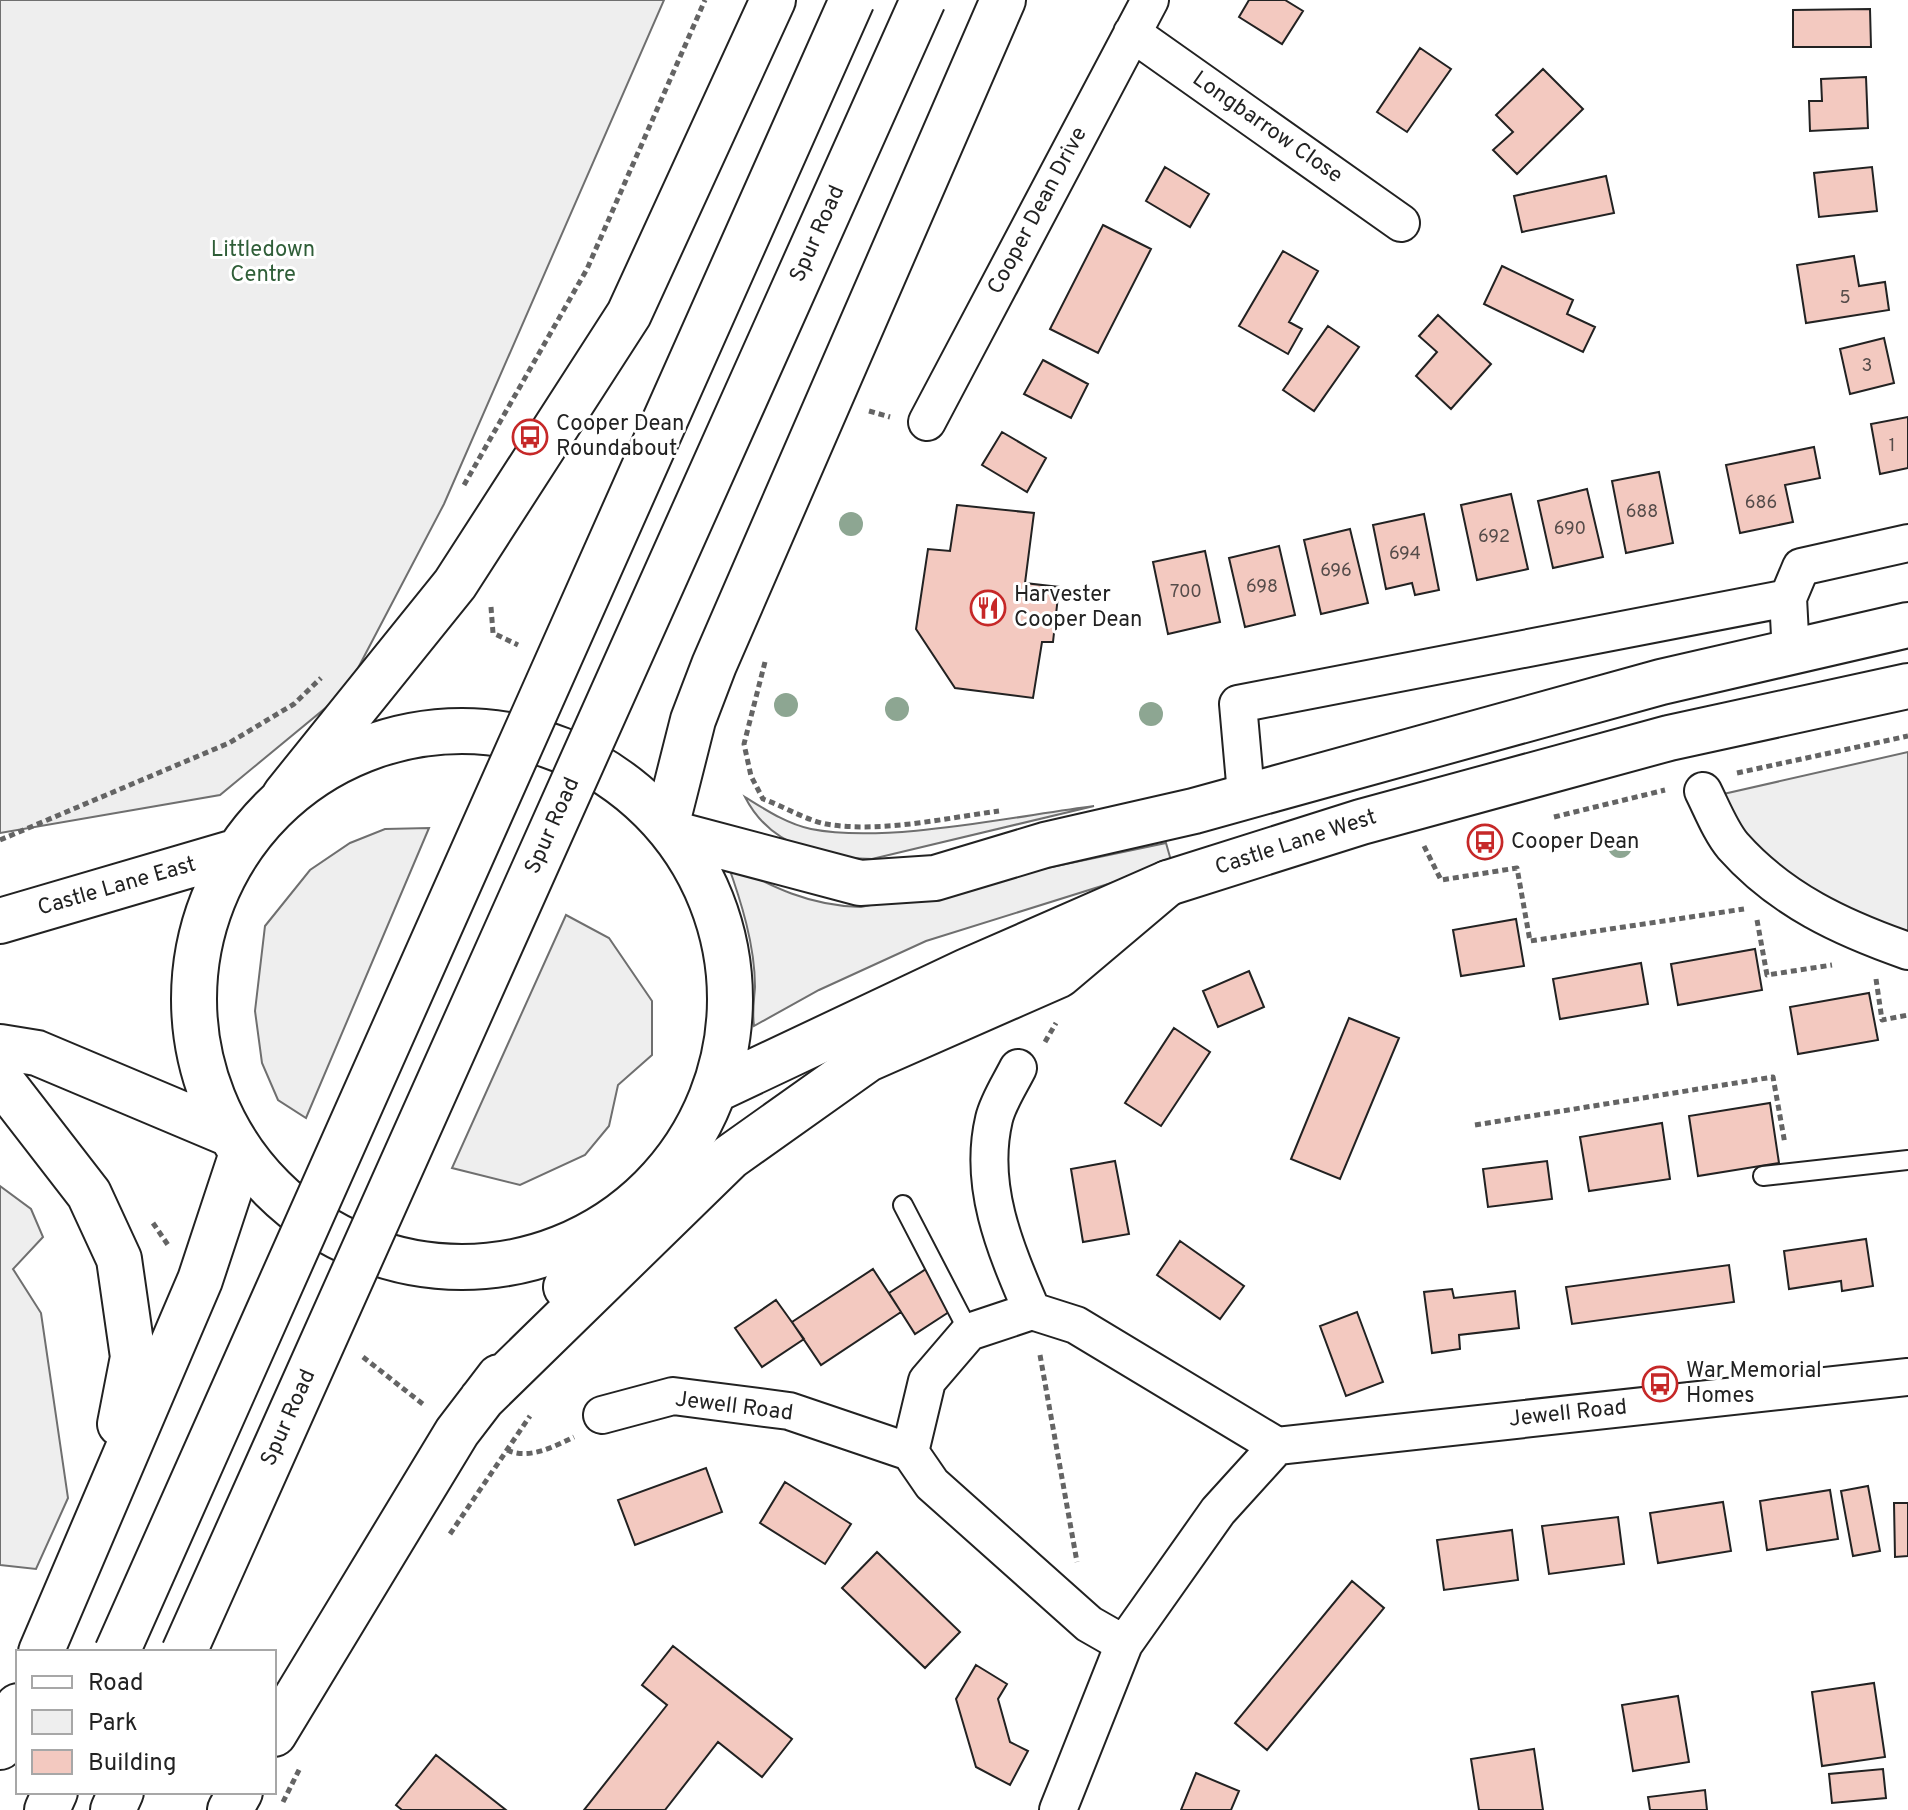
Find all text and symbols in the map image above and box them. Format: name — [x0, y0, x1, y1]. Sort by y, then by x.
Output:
street label: Longbarrow Close — [1187, 66, 1347, 190]
street label: Cooper Dean Drive — [982, 123, 1094, 299]
street label: Spur Road — [785, 182, 851, 286]
park label: Littledown Centre — [211, 237, 315, 289]
house number: 5 — [1839, 287, 1851, 310]
house number: 3 — [1862, 355, 1872, 378]
place label: Cooper Dean Roundabout — [556, 411, 684, 463]
bus stop icon: Cooper Dean Roundabout — [511, 418, 549, 456]
house number: 1 — [1889, 435, 1895, 458]
house number: 686 — [1745, 492, 1777, 515]
house number: 688 — [1626, 501, 1658, 524]
house number: 690 — [1554, 518, 1586, 541]
house number: 692 — [1478, 526, 1510, 549]
house number: 694 — [1389, 543, 1421, 566]
house number: 696 — [1320, 560, 1352, 583]
house number: 698 — [1246, 576, 1278, 599]
house number: 700 — [1170, 581, 1202, 604]
place label: Harvester Cooper Dean — [1014, 582, 1142, 634]
restaurant icon: Harvester Cooper Dean — [969, 589, 1007, 627]
street label: Spur Road — [520, 774, 586, 878]
street label: Castle Lane West — [1212, 804, 1380, 882]
bus stop icon: Cooper Dean — [1466, 823, 1504, 861]
place label: Cooper Dean — [1511, 829, 1639, 856]
street label: Castle Lane East — [35, 851, 199, 923]
place label: War Memorial Homes — [1686, 1358, 1822, 1410]
bus stop icon: War Memorial Homes — [1641, 1365, 1679, 1403]
street label: Spur Road — [256, 1366, 322, 1470]
street label: Jewell Road — [673, 1386, 795, 1428]
street label: Jewell Road — [1508, 1394, 1628, 1434]
legend — [16, 1650, 276, 1794]
text: Road — [88, 1669, 144, 1699]
text: Park — [88, 1709, 138, 1739]
text: Building — [88, 1749, 177, 1779]

